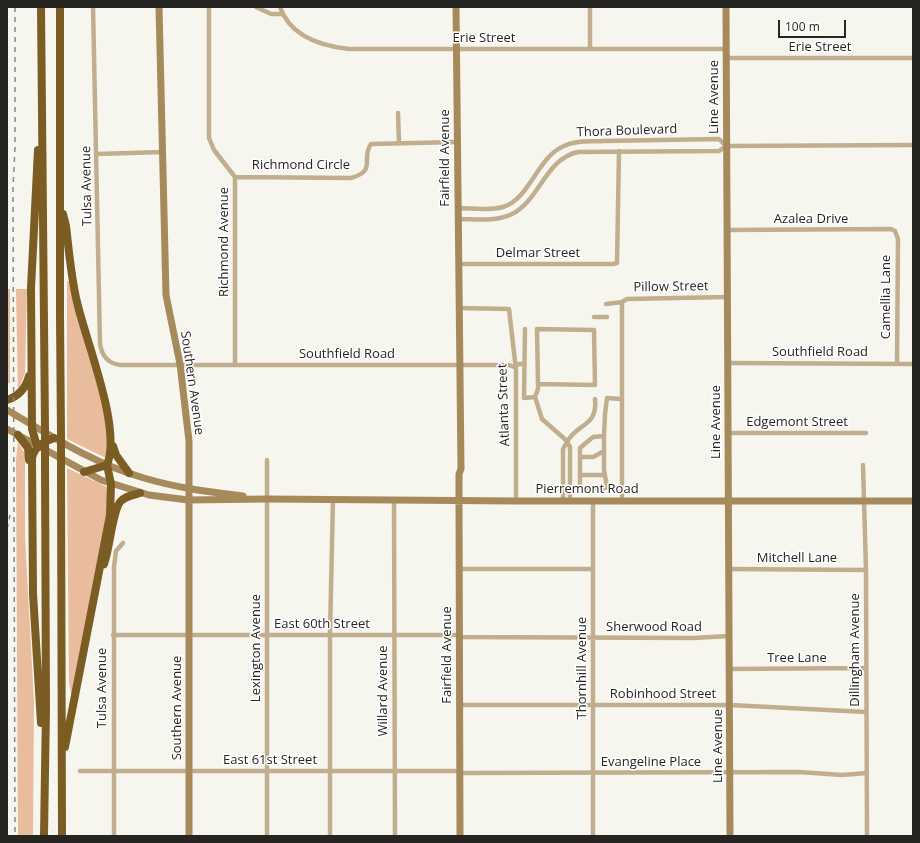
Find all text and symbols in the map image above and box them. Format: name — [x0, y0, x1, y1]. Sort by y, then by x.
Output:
scale bar — [780, 12, 848, 38]
text: 100 m — [785, 18, 820, 35]
street label: Erie Street — [453, 30, 515, 46]
street label: Erie Street — [789, 39, 851, 55]
street label: Line Avenue — [706, 60, 722, 134]
street label: Fairfield Avenue — [437, 109, 453, 207]
street label: Thora Boulevard — [576, 121, 678, 141]
street label: Tulsa Avenue — [78, 146, 96, 226]
street label: Richmond Circle — [252, 157, 350, 173]
street label: Richmond Avenue — [216, 187, 232, 297]
street label: Azalea Drive — [774, 211, 848, 227]
street label: Delmar Street — [496, 245, 580, 261]
street label: Camellia Lane — [878, 255, 894, 339]
street label: Pillow Street — [633, 279, 709, 295]
street label: Southern Avenue — [177, 330, 207, 436]
street label: Southfield Road — [772, 344, 868, 360]
street label: Southfield Road — [299, 346, 395, 362]
street label: Atlanta Street — [495, 363, 513, 447]
street label: Line Avenue — [708, 385, 724, 459]
street label: Edgemont Street — [746, 414, 848, 430]
street label: Pierremont Road — [535, 481, 639, 497]
street label: Mitchell Lane — [757, 550, 837, 566]
street label: Dillingham Avenue — [847, 593, 863, 707]
street label: Lexington Avenue — [248, 594, 264, 702]
street label: Fairfield Avenue — [439, 606, 455, 704]
street label: East 60th Street — [274, 616, 370, 632]
street label: Thornhill Avenue — [574, 617, 590, 719]
street label: Sherwood Road — [606, 619, 702, 635]
street label: Willard Avenue — [375, 646, 391, 736]
street label: Tulsa Avenue — [94, 648, 110, 728]
street label: Tree Lane — [767, 650, 827, 666]
street label: Southern Avenue — [169, 656, 185, 760]
street label: Robinhood Street — [610, 686, 716, 702]
street label: Line Avenue — [710, 709, 726, 783]
street label: East 61st Street — [223, 752, 317, 768]
street label: Evangeline Place — [601, 754, 701, 770]

